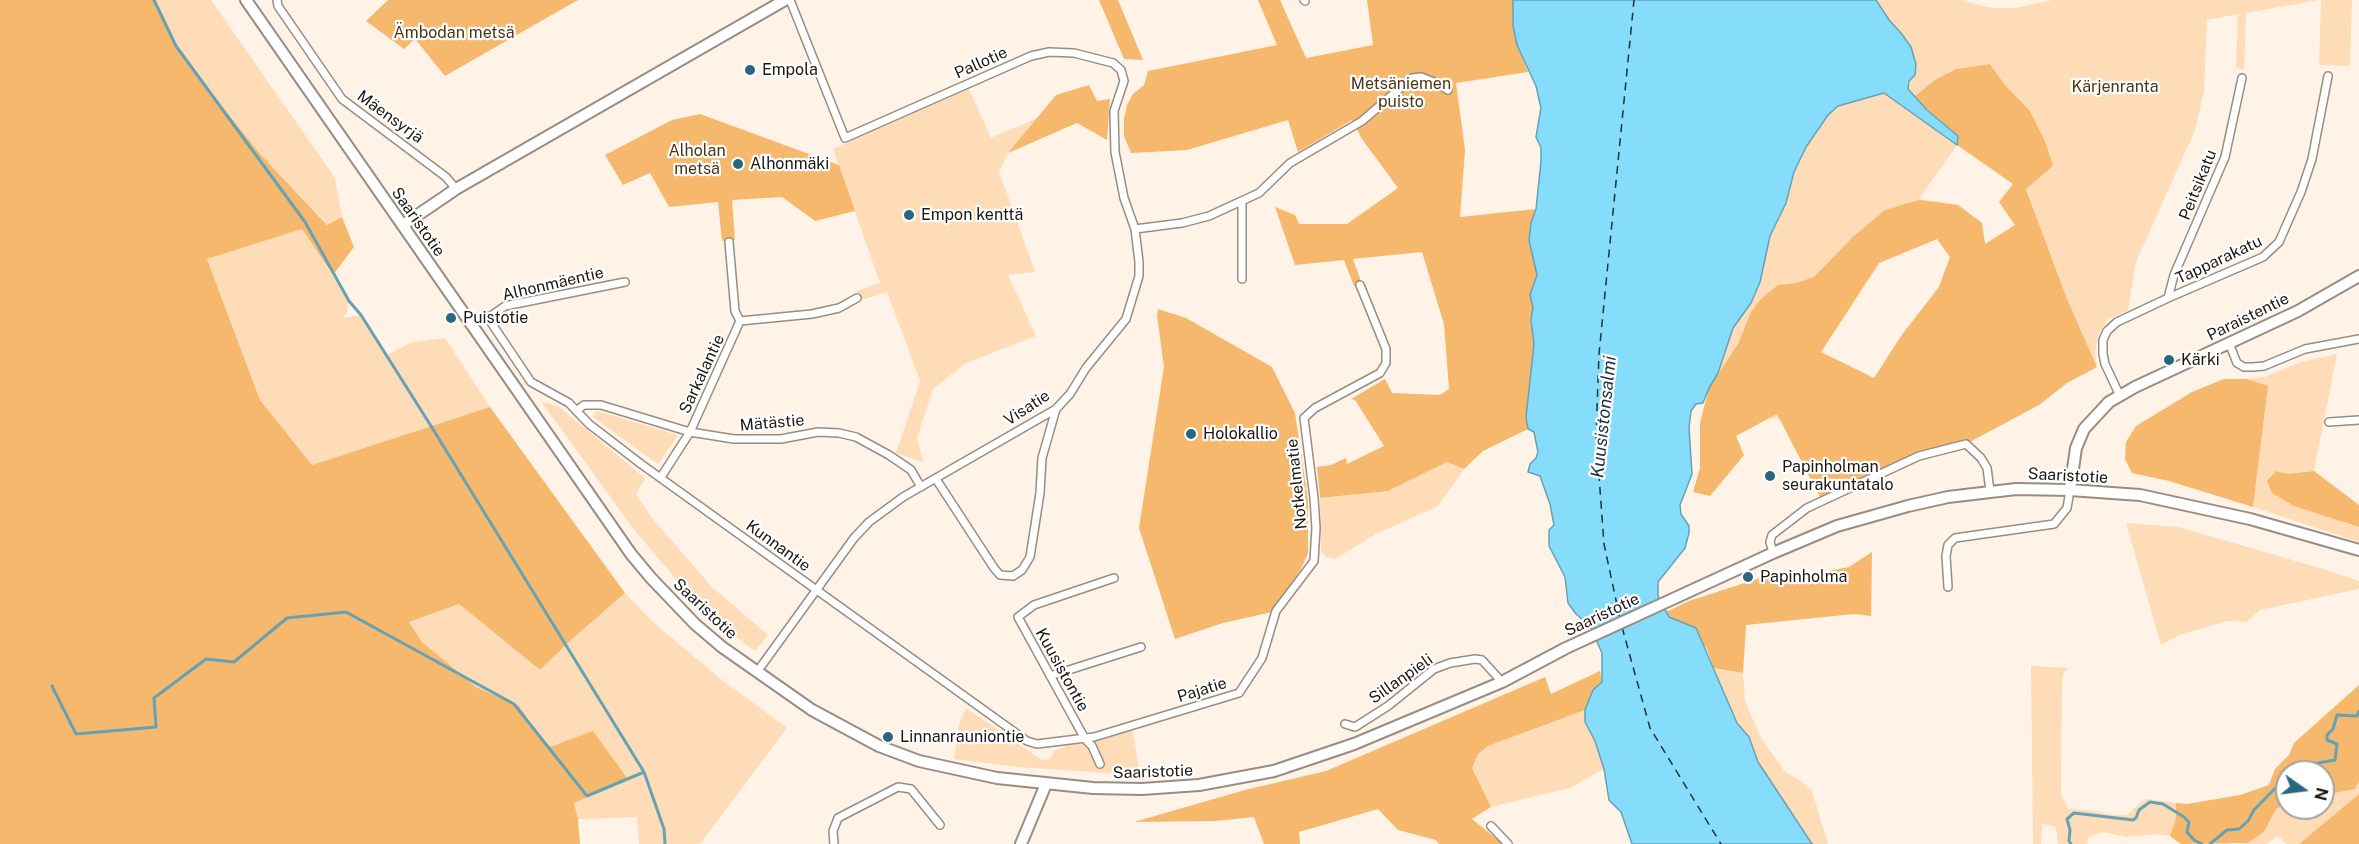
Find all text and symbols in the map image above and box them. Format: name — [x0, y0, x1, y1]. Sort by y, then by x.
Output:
park label: Ämbodan metsä — [393, 23, 515, 43]
street label: Pallotie — [952, 43, 1010, 83]
place label: Empola — [762, 60, 818, 80]
marker: Empola — [743, 63, 757, 77]
park label: Metsäniemen puisto — [1351, 74, 1451, 112]
park label: Kärjenranta — [2071, 77, 2159, 97]
street label: Mäensyrjä — [353, 87, 427, 147]
park label: Alholan metsä — [668, 141, 726, 179]
street label: Peitsikatu — [2175, 147, 2221, 223]
place label: Alhonmäki — [750, 154, 829, 174]
marker: Alhonmäki — [731, 157, 745, 171]
street label: Saaristotie — [387, 184, 449, 260]
place label: Empon kenttä — [921, 205, 1023, 225]
marker: Empon kenttä — [902, 208, 916, 222]
street label: Tapparakatu — [2173, 232, 2265, 288]
street label: Alhonmäentie — [500, 263, 606, 305]
street label: Paraistentie — [2204, 289, 2292, 345]
place label: Puistotie — [463, 308, 528, 328]
marker: Puistotie — [444, 311, 458, 325]
street label: Sarkalantie — [675, 331, 729, 417]
place label: Kärki — [2181, 350, 2220, 370]
marker: Kärki — [2162, 353, 2176, 367]
water label: Kuusistonsalmi — [1587, 355, 1621, 479]
street label: Visatie — [1001, 386, 1053, 430]
street label: Mätästie — [739, 411, 805, 435]
place label: Holokallio — [1203, 424, 1278, 444]
marker: Holokallio — [1184, 427, 1198, 441]
street label: Notkelmatie — [1283, 438, 1311, 530]
place label: Papinholman seurakuntatalo — [1782, 457, 1894, 495]
street label: Saaristotie — [2027, 464, 2109, 488]
marker: Papinholman seurakuntatalo — [1763, 469, 1777, 483]
street label: Kunnantie — [742, 516, 814, 576]
place label: Papinholma — [1760, 567, 1847, 587]
marker: Papinholma — [1741, 570, 1755, 584]
street label: Saaristotie — [669, 575, 741, 643]
street label: Saaristotie — [1562, 589, 1642, 641]
street label: Kuusistontie — [1031, 625, 1093, 715]
street label: Sillanpieli — [1365, 650, 1437, 708]
street label: Pajatie — [1175, 673, 1229, 707]
place label: Linnanrauniontie — [900, 727, 1024, 747]
marker: Linnanrauniontie — [881, 730, 895, 744]
north arrow — [2275, 760, 2335, 820]
street label: Saaristotie — [1112, 761, 1194, 783]
text: N — [2310, 786, 2332, 802]

